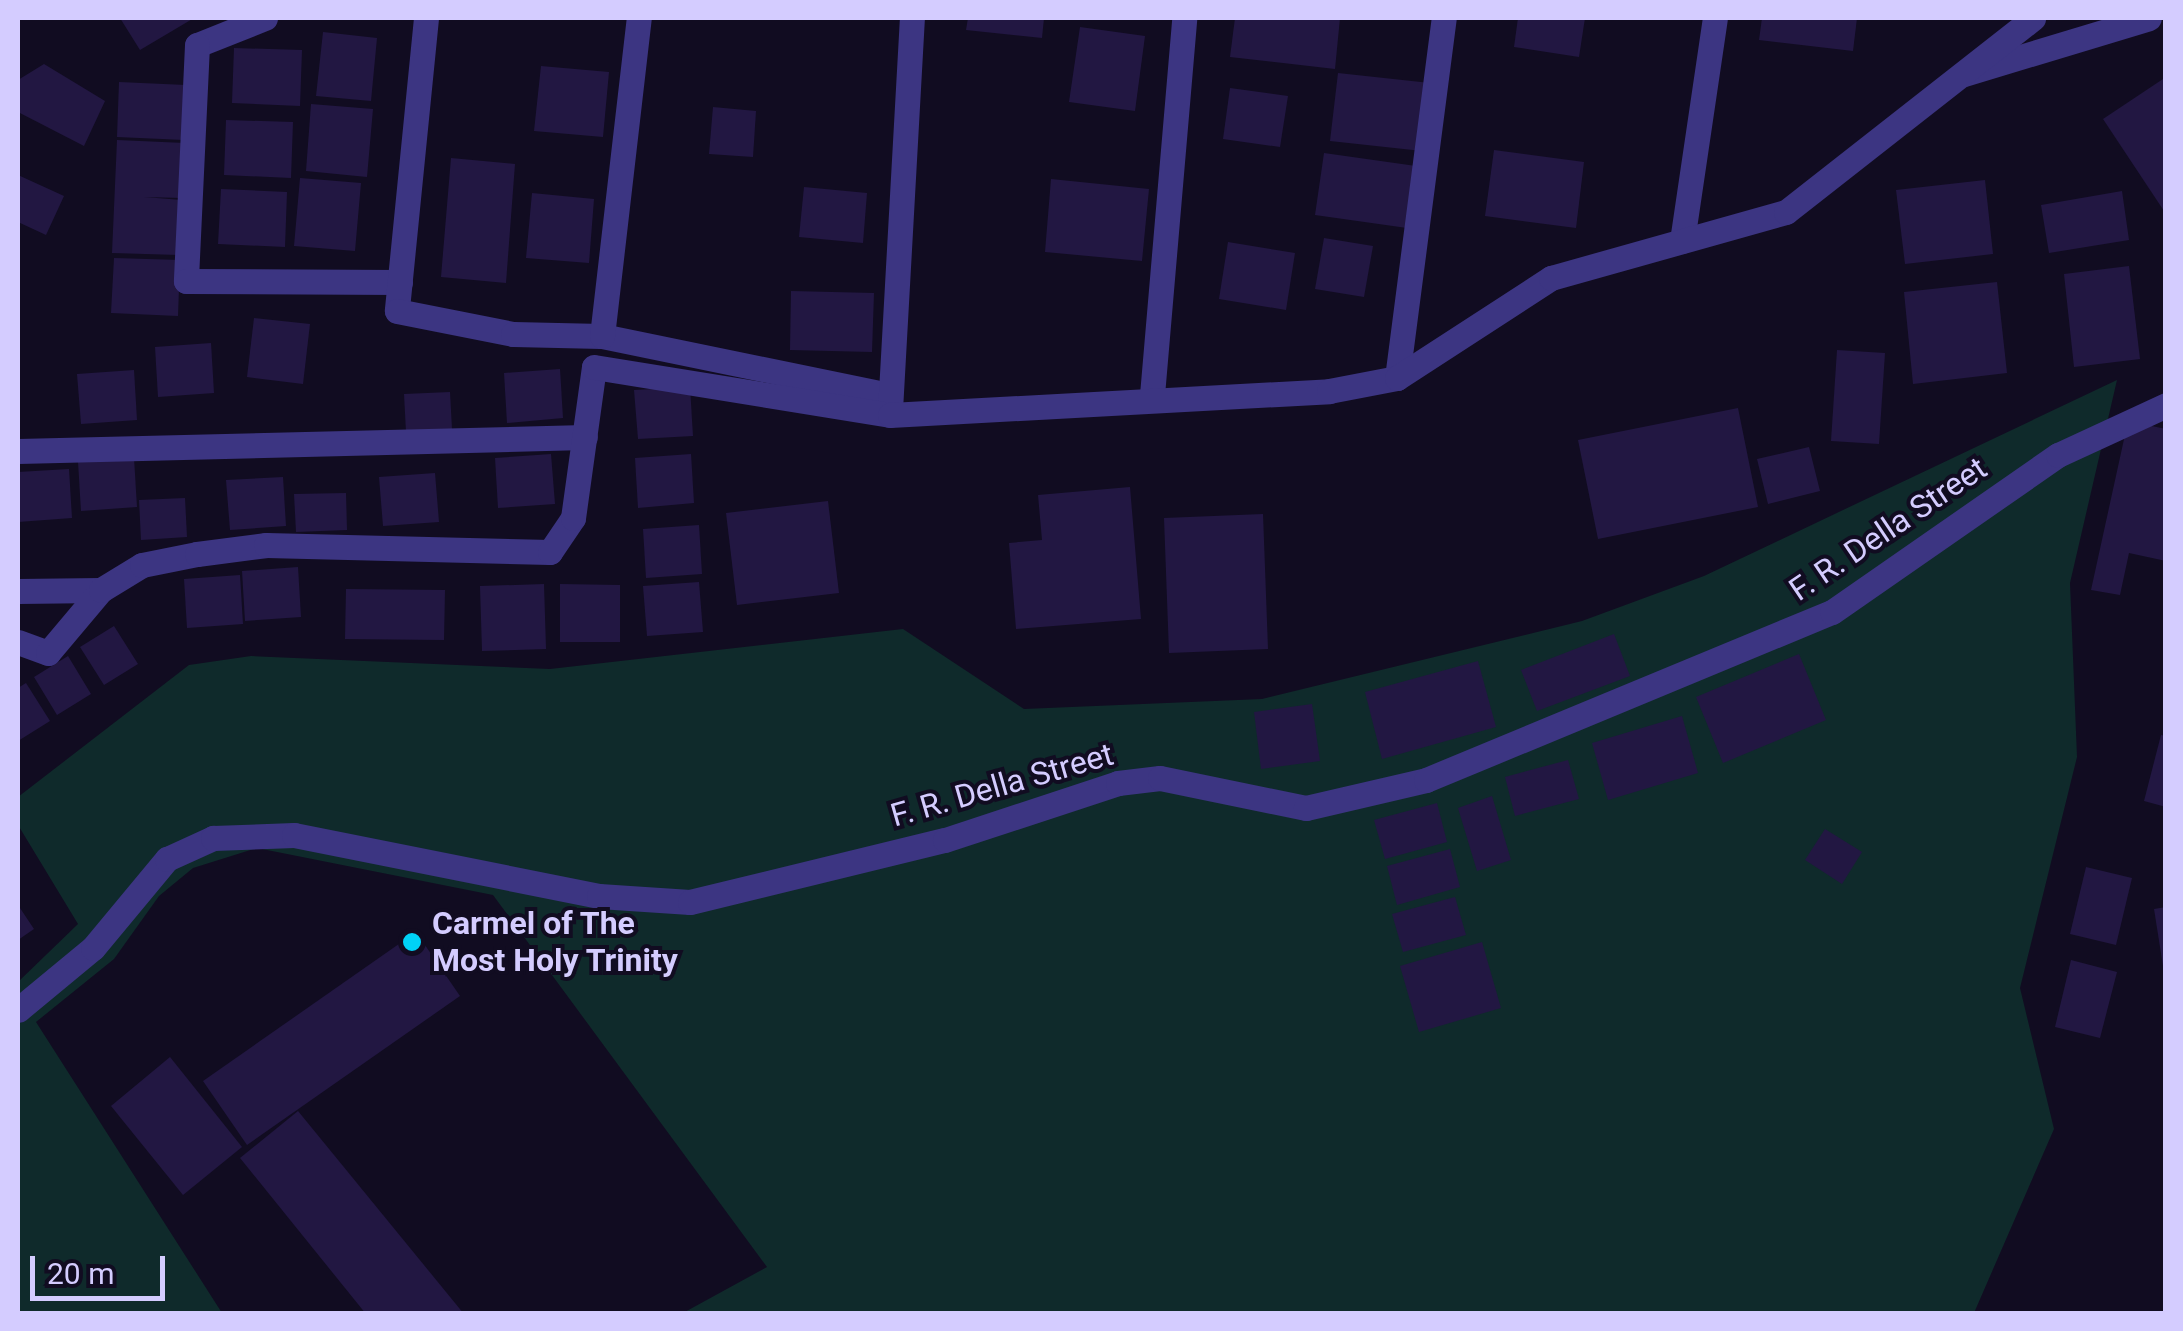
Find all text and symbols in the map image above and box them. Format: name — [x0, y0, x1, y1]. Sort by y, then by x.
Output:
street label: F. R. Della Street — [1782, 449, 1994, 609]
street label: F. R. Della Street — [886, 735, 1118, 835]
place label: Carmel of The Most Holy Trinity — [432, 905, 679, 980]
marker: Carmel of The Most Holy Trinity — [401, 931, 423, 953]
scale bar — [35, 1236, 170, 1298]
text: 20 m — [47, 1256, 114, 1291]

